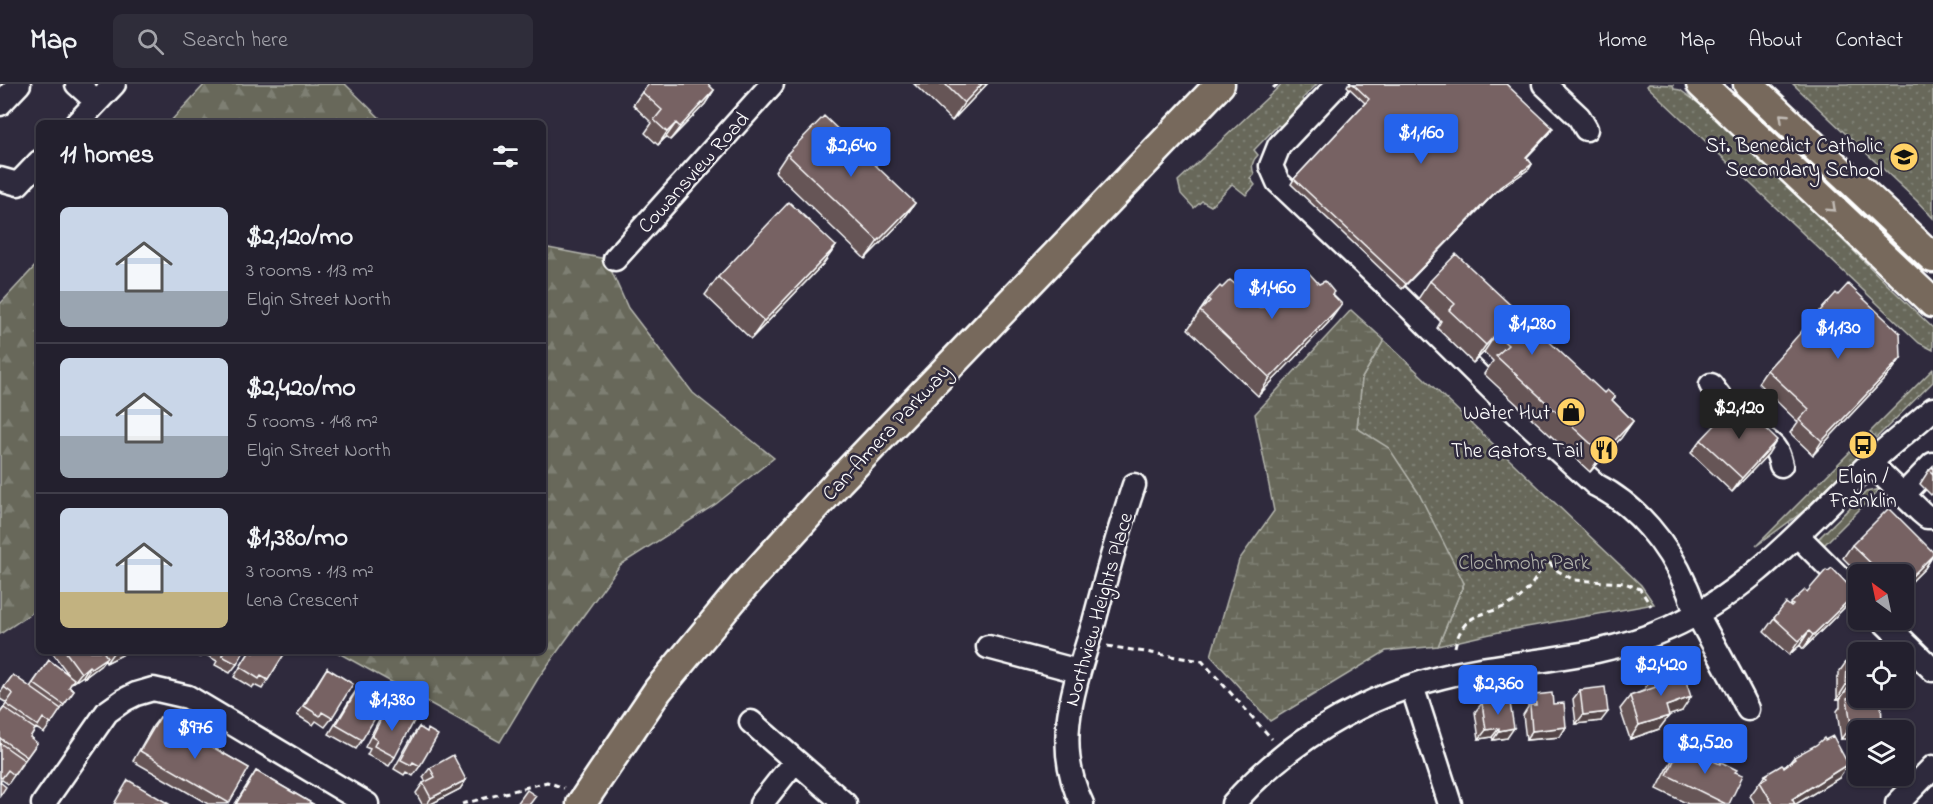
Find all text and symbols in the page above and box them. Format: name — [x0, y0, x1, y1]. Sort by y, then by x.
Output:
search box — [113, 14, 533, 68]
text: Map — [30, 21, 77, 62]
icon: search — [134, 25, 167, 58]
text: Search here — [182, 25, 288, 57]
text: Home — [1598, 26, 1647, 56]
text: Map — [1680, 26, 1715, 56]
text: About — [1748, 26, 1802, 56]
text: Contact — [1835, 26, 1903, 56]
street label: Cowansview Road — [632, 106, 757, 241]
one-way arrow — [1780, 113, 1790, 124]
pin: $1,160 — [1372, 114, 1470, 165]
text: $1,160 — [1398, 119, 1444, 148]
pin: $2,640 — [802, 127, 900, 178]
text: $2,640 — [825, 132, 877, 161]
place label: St. Benedict Catholic Secondary School — [1706, 132, 1884, 188]
text: 11 homes — [60, 137, 154, 175]
icon: filters — [489, 140, 522, 173]
school or university icon: St. Benedict Catholic Secondary School — [1888, 141, 1920, 173]
one-way arrow — [1825, 200, 1836, 211]
text: $2,120/mo — [246, 219, 353, 257]
icon: home — [108, 231, 180, 303]
text: 3 rooms · 113 m² — [246, 257, 374, 286]
pin: $1,460 — [1223, 269, 1321, 320]
text: $1,460 — [1248, 274, 1296, 303]
text: Elgin Street North — [246, 286, 391, 315]
pin: $1,280 — [1483, 305, 1581, 356]
pin: $1,130 — [1789, 309, 1887, 360]
text: $1,280 — [1508, 310, 1556, 339]
text: $1,130 — [1815, 314, 1861, 343]
street label: Can-Amera Parkway — [816, 358, 960, 510]
text: $2,420/mo — [246, 370, 356, 408]
icon: home — [108, 382, 180, 454]
pin: $2,120 — [1690, 389, 1788, 440]
text: $2,120 — [1714, 394, 1764, 423]
shop icon: Water Hut — [1555, 396, 1587, 428]
place label: Water Hut — [1463, 399, 1550, 429]
text: 5 rooms · 148 m² — [246, 408, 378, 437]
bus stop icon: Elgin / Franklin — [1847, 429, 1879, 461]
restaurant icon: The Gators Tail — [1588, 434, 1620, 466]
text: Elgin Street North — [246, 437, 391, 466]
place label: The Gators Tail — [1451, 437, 1583, 467]
place label: Elgin / Franklin — [1829, 463, 1897, 517]
street label: Northview Heights Place — [1058, 509, 1144, 711]
text: $1,380/mo — [246, 520, 348, 558]
icon: home — [108, 532, 180, 604]
park label: Clochmohr Park — [1458, 549, 1591, 579]
text: 3 rooms · 113 m² — [246, 558, 374, 587]
north arrow — [1848, 564, 1914, 630]
map controls — [1848, 564, 1914, 786]
text: Lena Crescent — [246, 587, 359, 616]
button: locate — [1848, 642, 1914, 708]
pin: $2,420 — [1612, 646, 1710, 697]
text: $2,420 — [1635, 651, 1687, 680]
pin: $2,360 — [1449, 665, 1547, 716]
text: $2,360 — [1472, 670, 1524, 699]
pin: $1,380 — [343, 681, 441, 732]
text: $1,380 — [369, 686, 415, 715]
pin: $976 — [159, 709, 231, 760]
text: $976 — [177, 714, 213, 743]
button: layers — [1848, 720, 1914, 786]
pin: $2,520 — [1656, 724, 1754, 775]
text: $2,520 — [1677, 729, 1733, 758]

